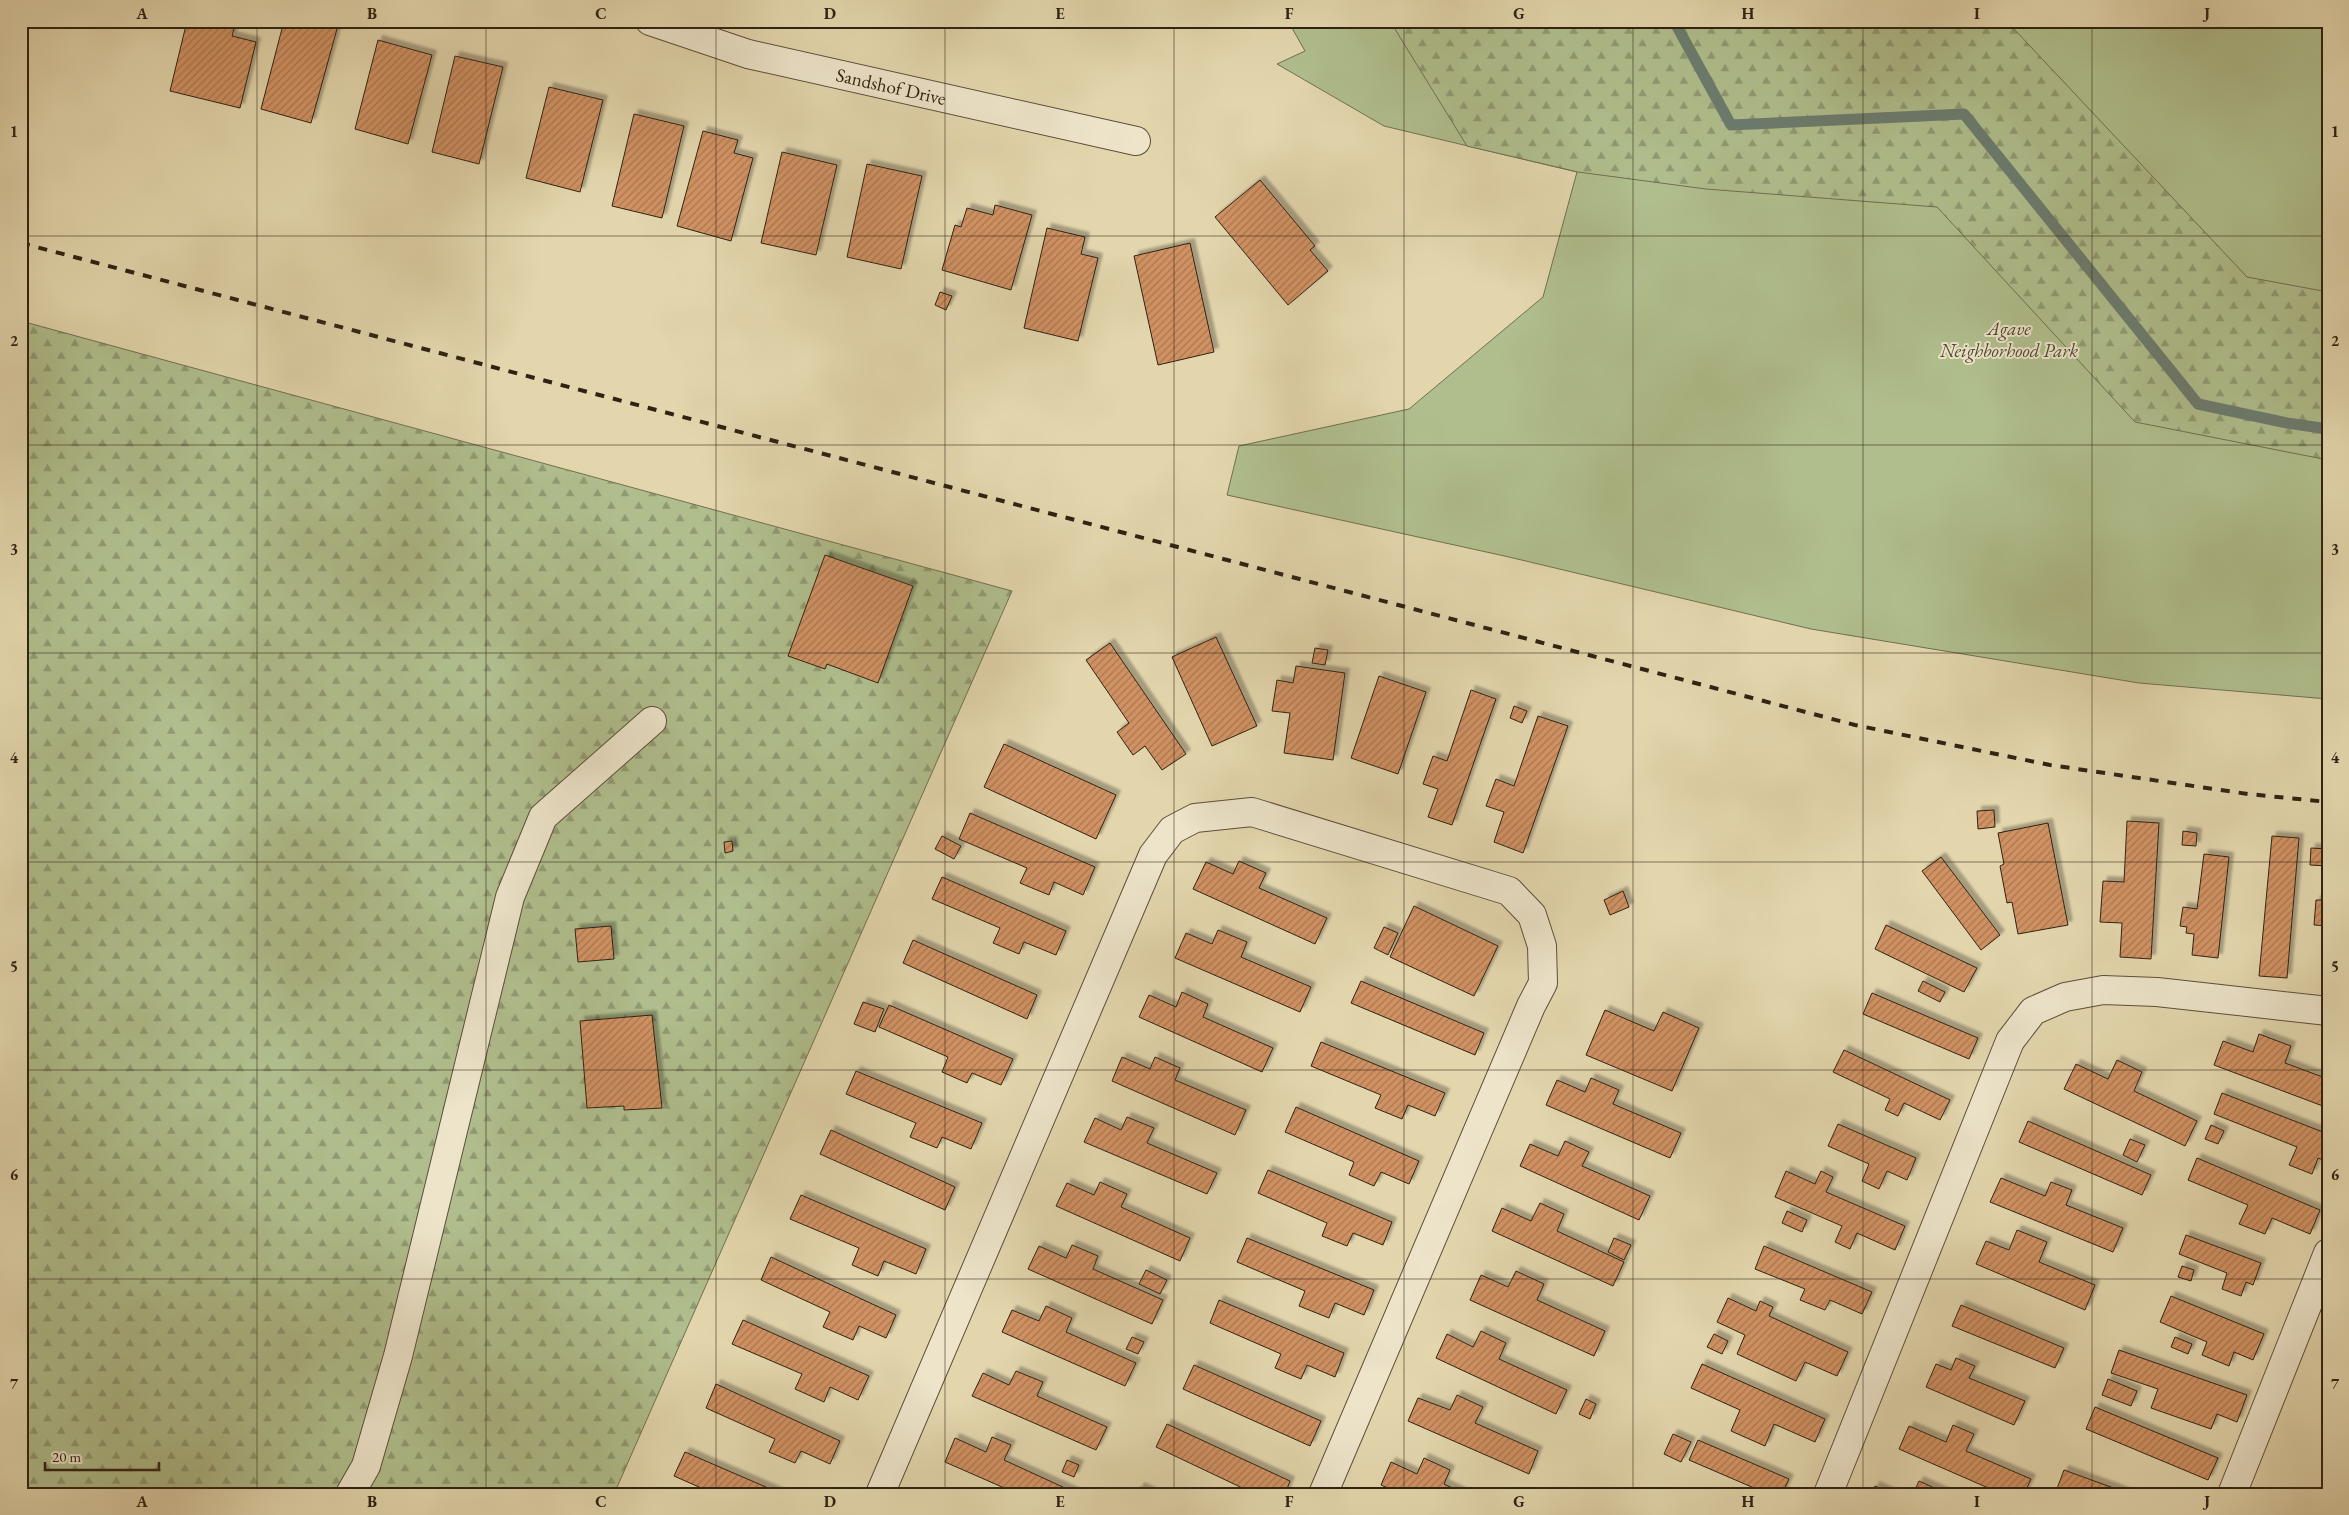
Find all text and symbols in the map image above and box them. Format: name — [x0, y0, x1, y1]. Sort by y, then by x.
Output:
text: A — [135, 3, 148, 24]
text: B — [367, 3, 377, 24]
text: C — [595, 3, 607, 24]
text: D — [824, 3, 836, 24]
text: E — [1055, 3, 1065, 24]
text: F — [1285, 3, 1294, 24]
text: G — [1513, 3, 1525, 24]
text: H — [1742, 3, 1755, 24]
text: I — [1974, 3, 1980, 24]
text: J — [2202, 3, 2210, 24]
street label: Sandshof Drive — [834, 62, 948, 111]
text: 1 — [10, 121, 18, 142]
text: 1 — [2331, 121, 2339, 142]
park label: Agave Neighborhood Park — [1939, 316, 2078, 363]
text: 2 — [10, 330, 19, 351]
text: 2 — [2331, 330, 2340, 351]
text: 3 — [10, 539, 18, 560]
text: 3 — [2331, 539, 2339, 560]
text: 4 — [10, 747, 19, 768]
text: 4 — [2331, 747, 2340, 768]
text: 5 — [10, 956, 18, 977]
text: 5 — [2331, 956, 2339, 977]
text: 6 — [10, 1164, 19, 1185]
text: 6 — [2331, 1164, 2340, 1185]
text: 7 — [10, 1373, 19, 1394]
text: 7 — [2331, 1373, 2340, 1394]
scale bar — [45, 1440, 159, 1472]
text: 20 m — [52, 1447, 81, 1466]
text: A — [135, 1491, 148, 1512]
text: B — [367, 1491, 377, 1512]
text: C — [595, 1491, 607, 1512]
text: D — [824, 1491, 836, 1512]
text: E — [1055, 1491, 1065, 1512]
text: F — [1285, 1491, 1294, 1512]
text: G — [1513, 1491, 1525, 1512]
text: H — [1742, 1491, 1755, 1512]
text: I — [1974, 1491, 1980, 1512]
text: J — [2202, 1491, 2210, 1512]

